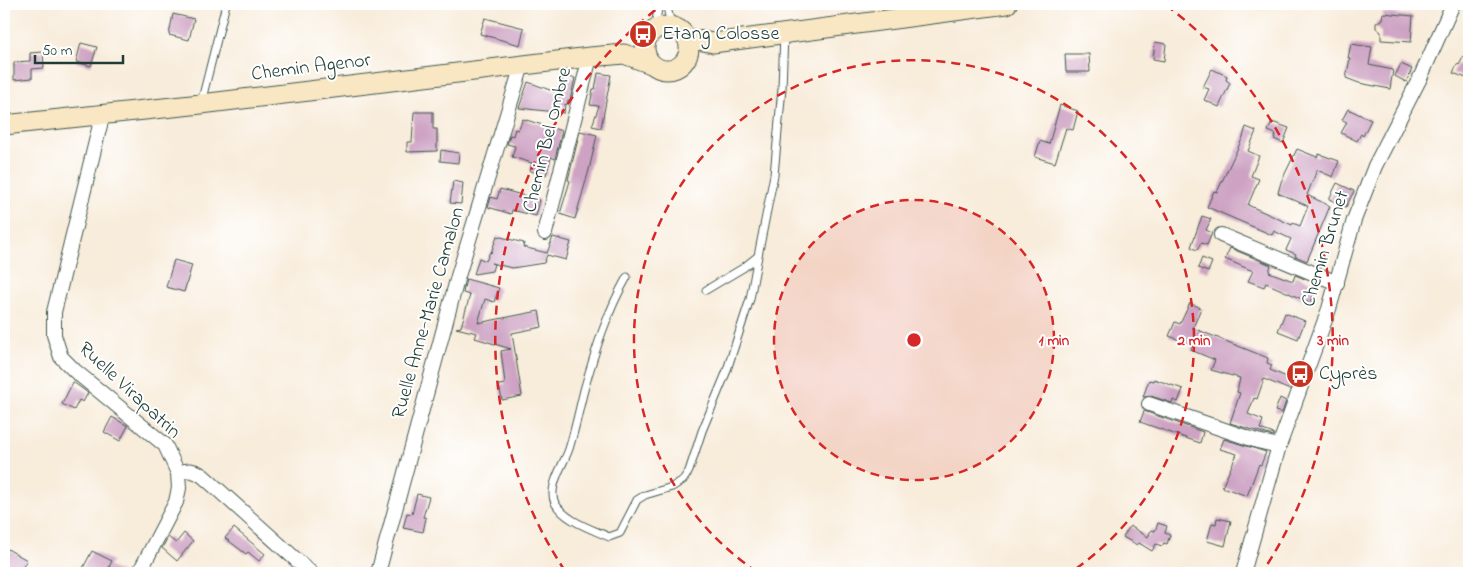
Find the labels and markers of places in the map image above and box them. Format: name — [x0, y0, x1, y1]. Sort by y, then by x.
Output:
bus stop icon: Etang Colosse — [628, 19, 658, 49]
place label: Etang Colosse — [662, 20, 779, 50]
centre of rings — [905, 331, 923, 349]
bus stop icon: Cyprès — [1285, 359, 1315, 389]
place label: Cyprès — [1319, 360, 1377, 389]

